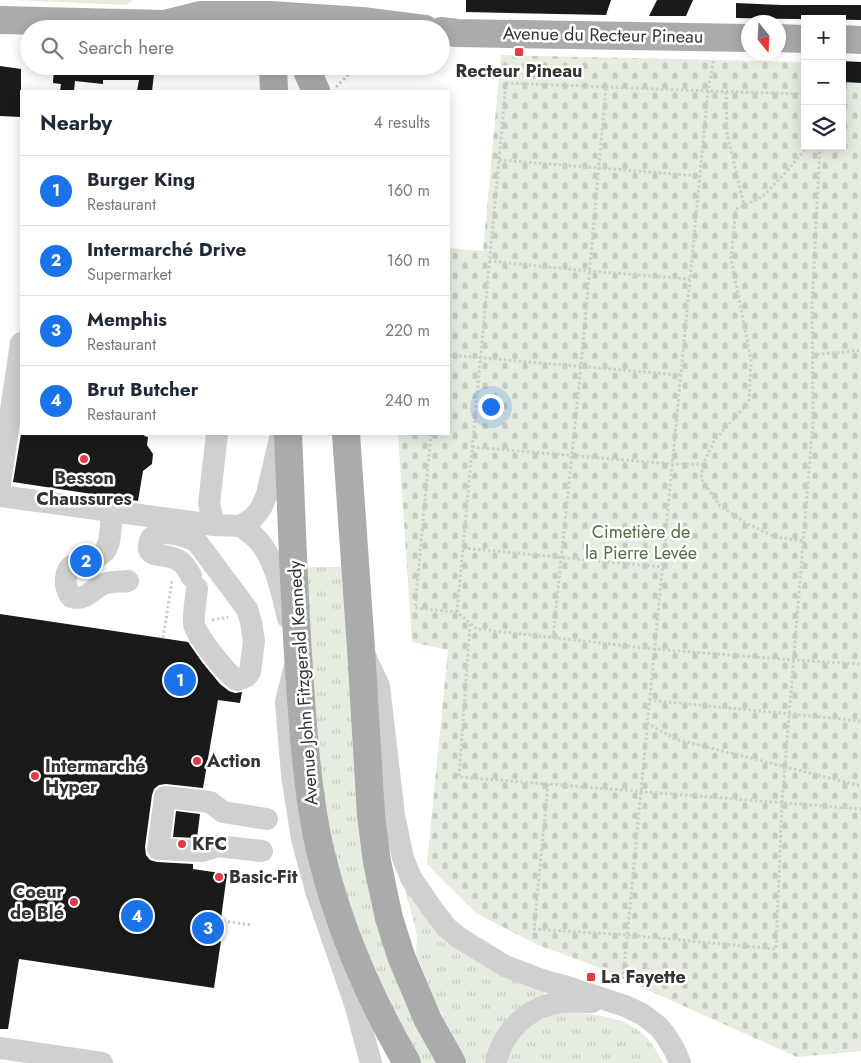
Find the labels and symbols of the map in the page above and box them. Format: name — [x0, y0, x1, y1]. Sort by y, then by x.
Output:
north arrow — [741, 15, 786, 60]
street label: Avenue du Recteur Pineau — [503, 20, 703, 50]
marker: Recteur Pineau — [513, 46, 525, 58]
place label: Recteur Pineau — [456, 58, 582, 84]
your location — [478, 394, 504, 420]
marker: Besson Chaussures — [78, 453, 90, 465]
place label: Besson Chaussures — [36, 465, 132, 512]
park label: Cimetière de la Pierre Levée — [585, 519, 697, 566]
pin: 2 — [70, 542, 102, 580]
street label: Avenue John Fitzgerald Kennedy — [281, 560, 325, 806]
pin: 1 — [164, 661, 196, 699]
place label: Action — [206, 748, 261, 774]
place label: Intermarché Hyper — [45, 753, 146, 800]
marker: Action — [191, 755, 203, 767]
marker: Intermarché Hyper — [29, 770, 41, 782]
place label: KFC — [192, 831, 227, 857]
marker: KFC — [176, 838, 188, 850]
place label: Basic-Fit — [229, 864, 298, 890]
marker: Basic-Fit — [213, 871, 225, 883]
place label: Coeur de Blé — [10, 879, 65, 926]
marker: Coeur de Blé — [68, 896, 80, 908]
pin: 4 — [121, 897, 153, 935]
pin: 3 — [192, 909, 224, 947]
place label: La Fayette — [601, 964, 686, 990]
marker: La Fayette — [585, 971, 597, 983]

